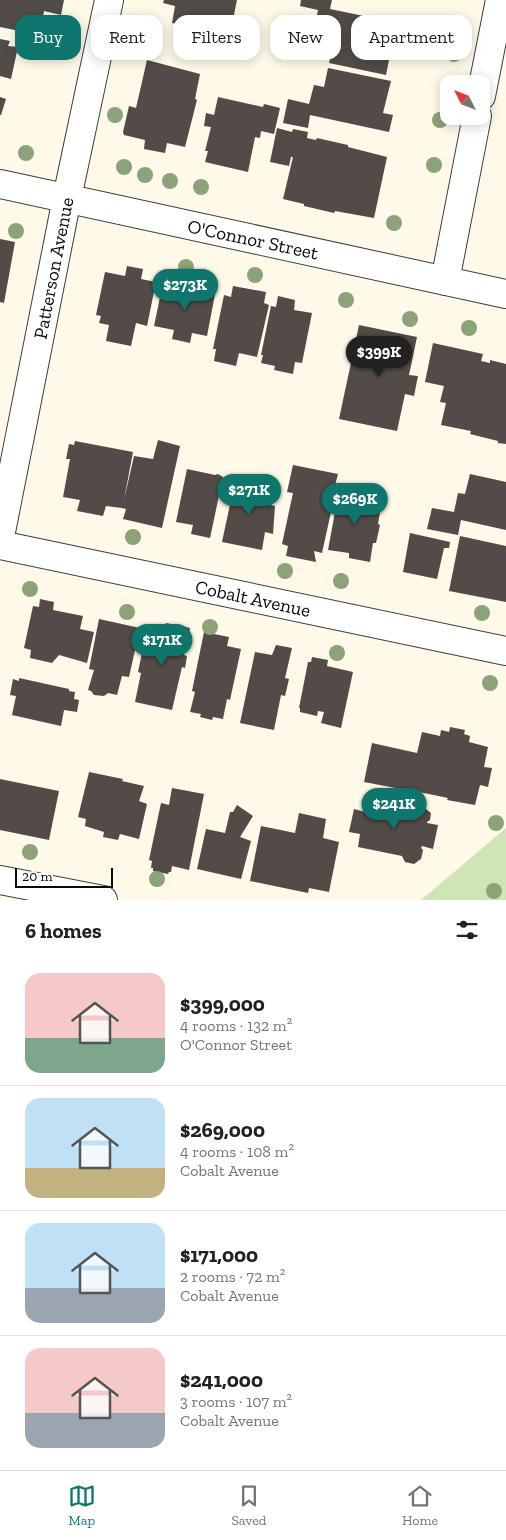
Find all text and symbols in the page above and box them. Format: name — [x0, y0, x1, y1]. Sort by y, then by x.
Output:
chip: Buy — [15, 15, 81, 60]
chip: Rent — [91, 15, 163, 60]
chip: Filters — [173, 15, 260, 60]
chip: New — [270, 15, 341, 60]
chip: Apartment — [351, 15, 472, 60]
north arrow — [440, 75, 490, 125]
map controls — [440, 75, 490, 125]
street label: Patterson Avenue — [28, 195, 79, 341]
street label: O'Connor Street — [185, 214, 320, 265]
pin: $273K — [150, 268, 220, 311]
text: $273K — [163, 275, 207, 294]
pin: $399K — [344, 336, 414, 378]
text: $399K — [357, 342, 401, 361]
pin: $271K — [214, 474, 284, 516]
text: $271K — [228, 480, 270, 499]
pin: $269K — [320, 482, 390, 525]
text: $269K — [333, 489, 377, 508]
street label: Cobalt Avenue — [193, 575, 313, 622]
pin: $171K — [127, 624, 197, 666]
text: $171K — [142, 630, 182, 649]
pin: $241K — [359, 788, 429, 830]
text: $241K — [373, 794, 415, 813]
scale bar — [15, 865, 112, 888]
text: 20 m — [22, 868, 53, 885]
icon: filters — [453, 916, 481, 944]
text: 6 homes — [25, 918, 102, 943]
text: $399,000 — [180, 991, 265, 1016]
icon: home — [65, 993, 125, 1053]
text: 4 rooms · 132 m² — [180, 1016, 292, 1035]
text: O'Connor Street — [180, 1035, 292, 1054]
text: $269,000 — [180, 1117, 265, 1142]
icon: home — [65, 1118, 125, 1178]
text: 4 rooms · 108 m² — [180, 1142, 294, 1161]
text: Cobalt Avenue — [180, 1161, 279, 1180]
text: $171,000 — [180, 1242, 258, 1267]
icon: home — [65, 1243, 125, 1303]
text: 2 rooms · 72 m² — [180, 1267, 285, 1286]
text: Cobalt Avenue — [180, 1286, 279, 1305]
text: $241,000 — [180, 1367, 263, 1392]
icon: home — [65, 1368, 125, 1428]
text: 3 rooms · 107 m² — [180, 1392, 292, 1411]
text: Cobalt Avenue — [180, 1411, 279, 1430]
tab: Map — [68, 1482, 96, 1529]
tab: Saved — [231, 1482, 266, 1529]
tab: Home — [402, 1482, 438, 1529]

